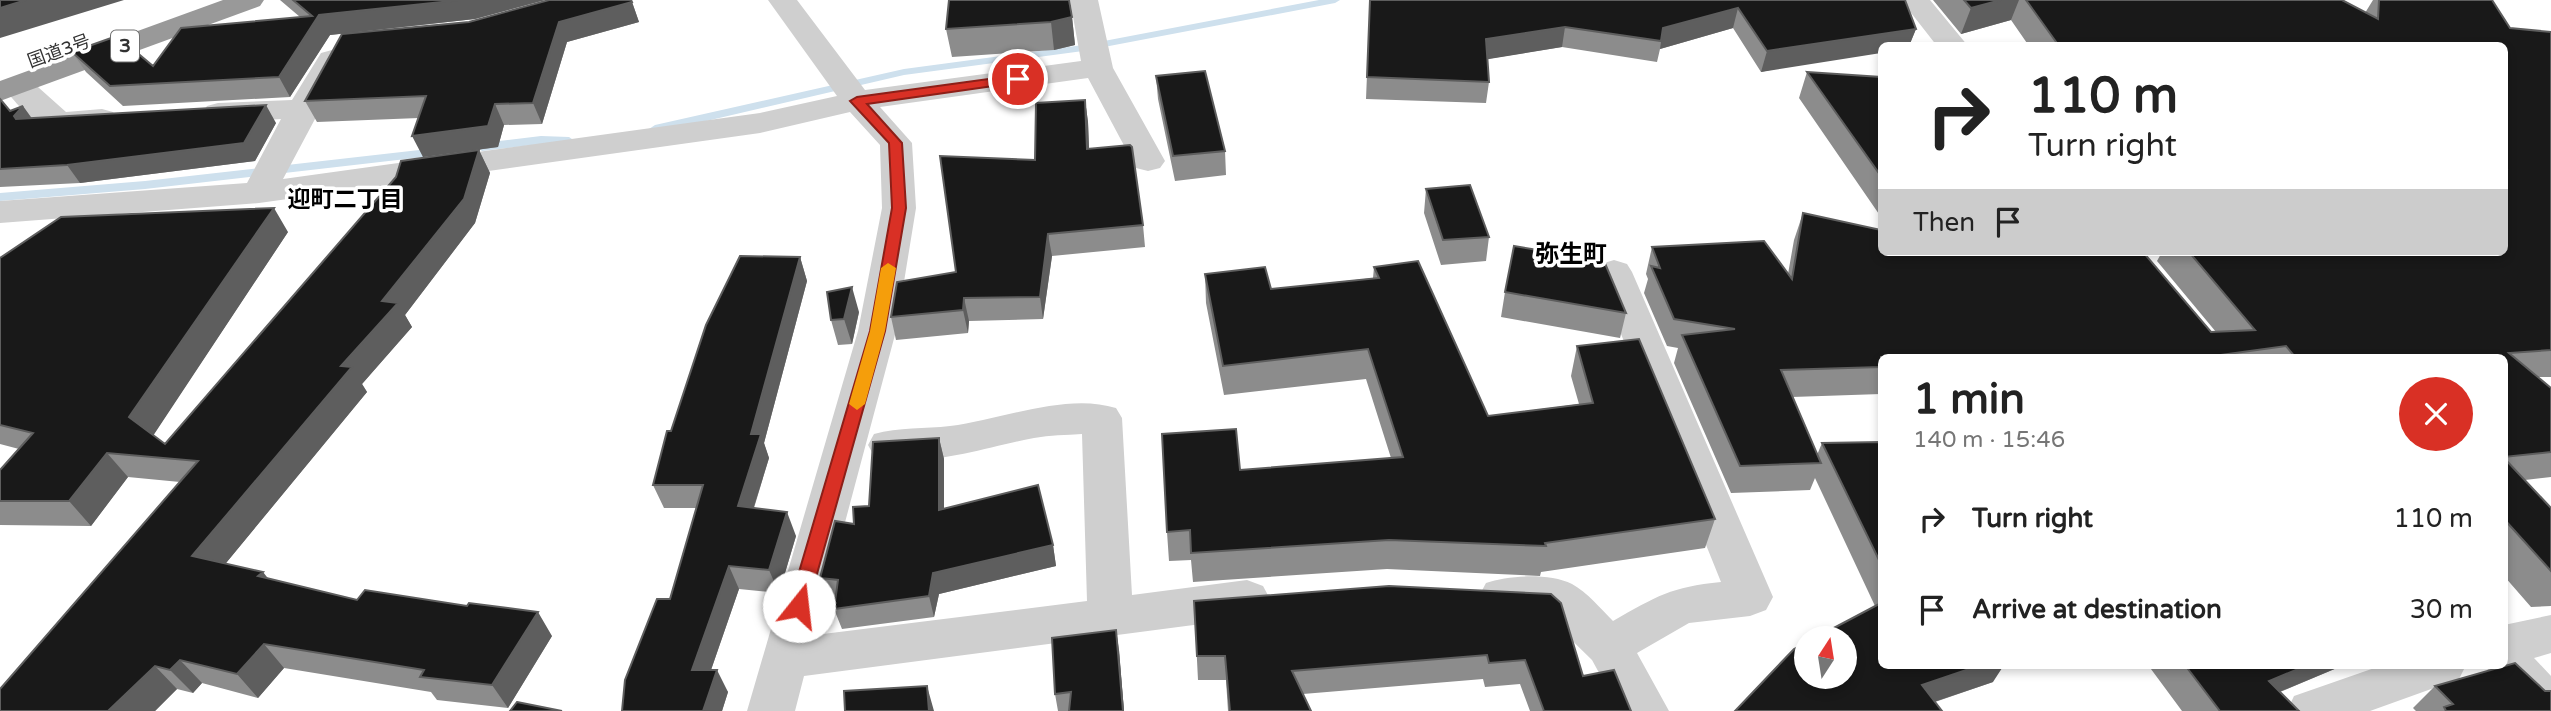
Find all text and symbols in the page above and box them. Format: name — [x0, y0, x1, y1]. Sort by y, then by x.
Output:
street label: 国道3号 — [25, 29, 93, 73]
road number: 3 — [111, 30, 139, 61]
pin — [988, 49, 1048, 109]
icon: arrive — [999, 60, 1037, 98]
text: 110 m — [2028, 67, 2178, 126]
icon: right — [1913, 70, 2004, 161]
text: Turn right — [2028, 127, 2177, 165]
district label: 迎町二丁目 — [288, 186, 403, 214]
icon: arrive — [1989, 203, 2027, 241]
text: Then — [1913, 207, 1975, 238]
district label: 弥生町 — [1535, 240, 1607, 269]
text: 1 min — [1913, 374, 2025, 425]
button: close — [2399, 377, 2473, 451]
text: 140 m · 15:46 — [1913, 426, 2065, 454]
icon: right — [1913, 500, 1951, 538]
text: Turn right — [1972, 503, 2093, 534]
text: 110 m — [2393, 503, 2473, 534]
position arrow — [762, 569, 836, 643]
icon: arrive — [1913, 591, 1951, 629]
text: Arrive at destination — [1972, 594, 2222, 625]
text: 30 m — [2410, 594, 2473, 625]
north arrow — [1794, 626, 1857, 690]
map controls — [1794, 626, 1857, 689]

